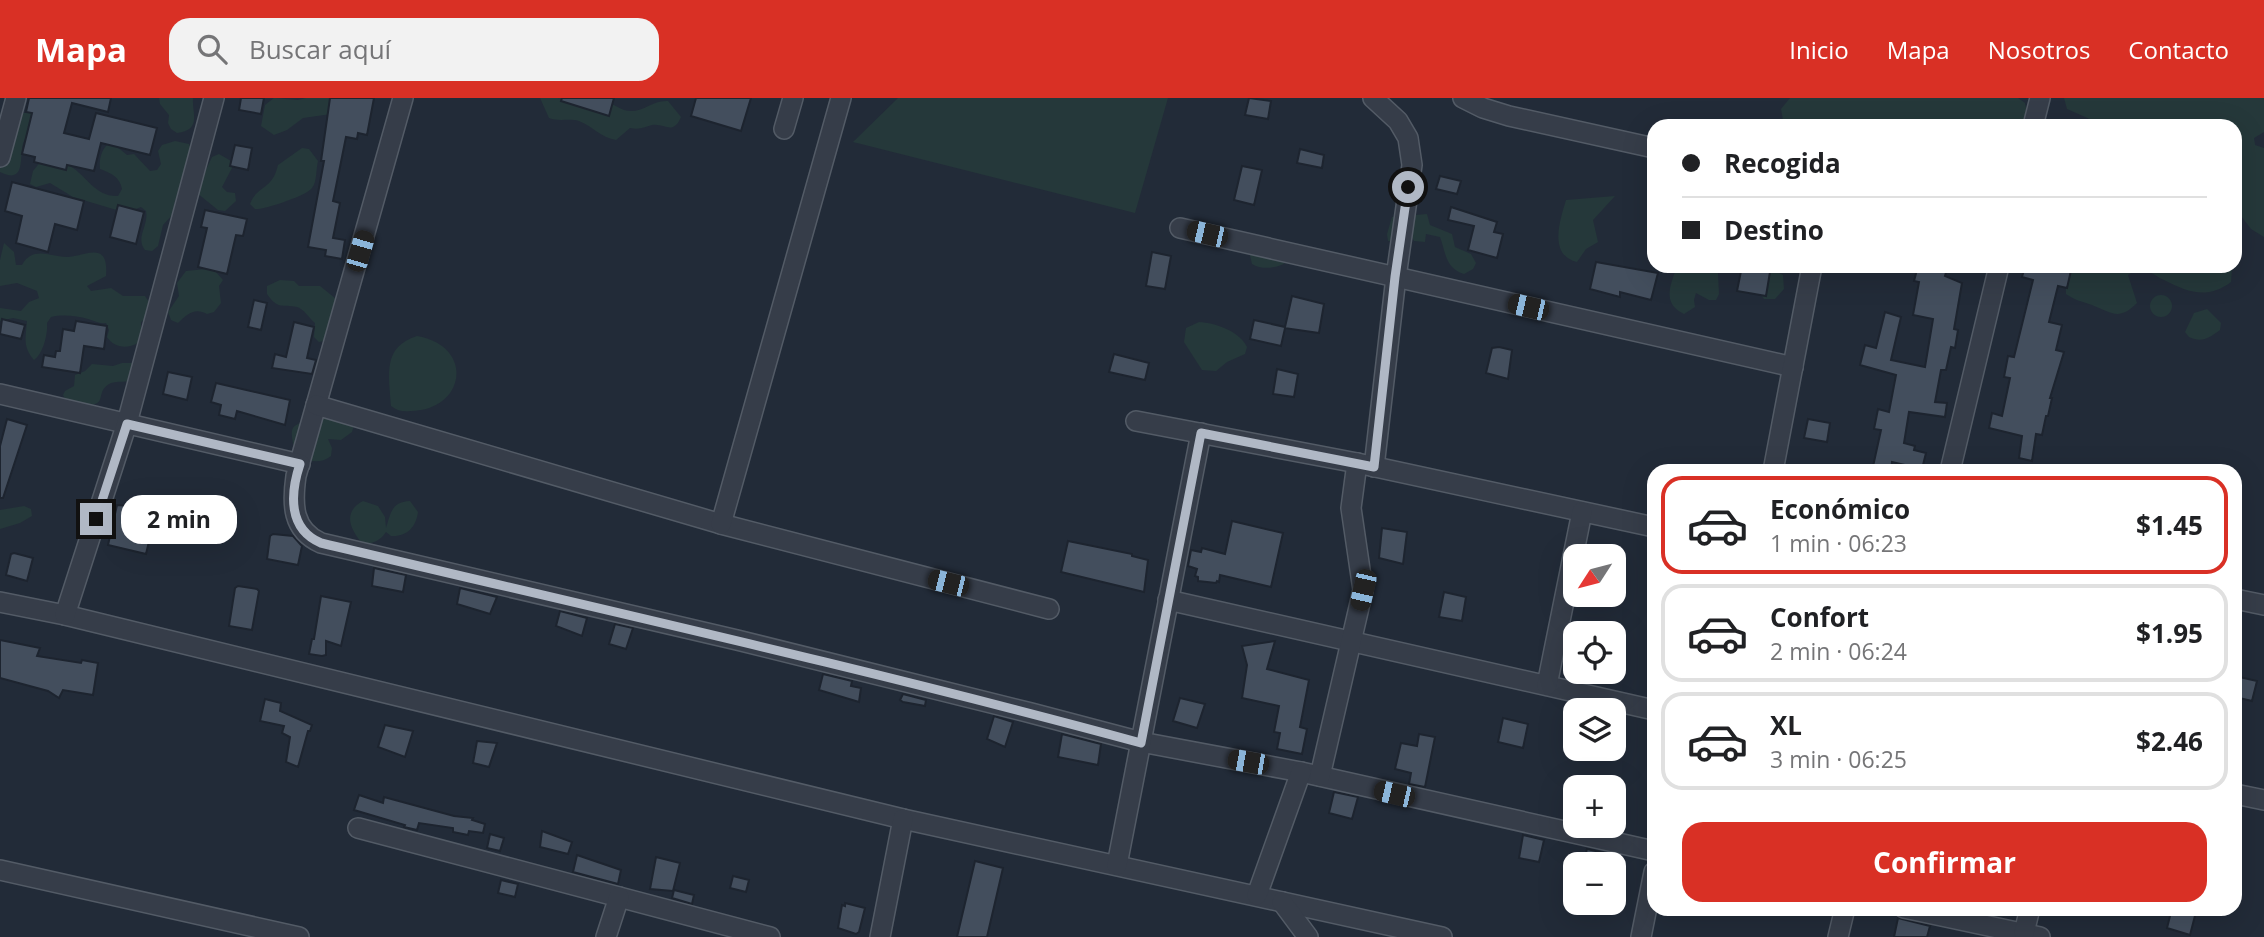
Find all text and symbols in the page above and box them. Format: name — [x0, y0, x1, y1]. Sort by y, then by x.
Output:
search box — [169, 18, 659, 81]
text: Mapa — [35, 27, 127, 72]
icon: search — [193, 30, 231, 68]
text: Buscar aquí — [249, 31, 391, 67]
text: Inicio — [1789, 33, 1849, 66]
text: Mapa — [1887, 33, 1950, 66]
text: Nosotros — [1988, 33, 2090, 66]
text: Contacto — [2128, 33, 2229, 66]
text: Recogida — [1724, 145, 1841, 181]
route start — [1392, 171, 1424, 203]
text: Destino — [1724, 212, 1824, 248]
car — [1185, 219, 1230, 249]
car — [345, 228, 376, 274]
car — [1506, 292, 1551, 322]
text: Económico — [1770, 491, 1910, 527]
callout: 2 min — [120, 494, 236, 544]
icon: car — [1686, 494, 1749, 557]
route end — [80, 503, 112, 535]
text: 2 min — [147, 503, 211, 535]
text: $1.45 — [2136, 507, 2203, 543]
text: 1 min · 06:23 — [1770, 527, 1907, 559]
north arrow — [1563, 544, 1626, 607]
map controls — [1563, 544, 1626, 915]
car — [1349, 567, 1378, 613]
car — [926, 568, 971, 598]
text: Confort — [1770, 599, 1869, 635]
icon: car — [1686, 602, 1749, 665]
text: $1.95 — [2136, 615, 2203, 651]
button: locate — [1563, 621, 1626, 684]
text: 2 min · 06:24 — [1770, 635, 1907, 667]
button: layers — [1563, 698, 1626, 761]
text: XL — [1770, 707, 1802, 743]
icon: car — [1686, 710, 1749, 773]
text: $2.46 — [2136, 723, 2203, 759]
text: 3 min · 06:25 — [1770, 743, 1907, 775]
car — [1226, 748, 1271, 776]
button: + — [1563, 775, 1626, 838]
car — [1372, 779, 1417, 809]
button: Confirmar — [1682, 822, 2207, 902]
button: − — [1563, 852, 1626, 915]

